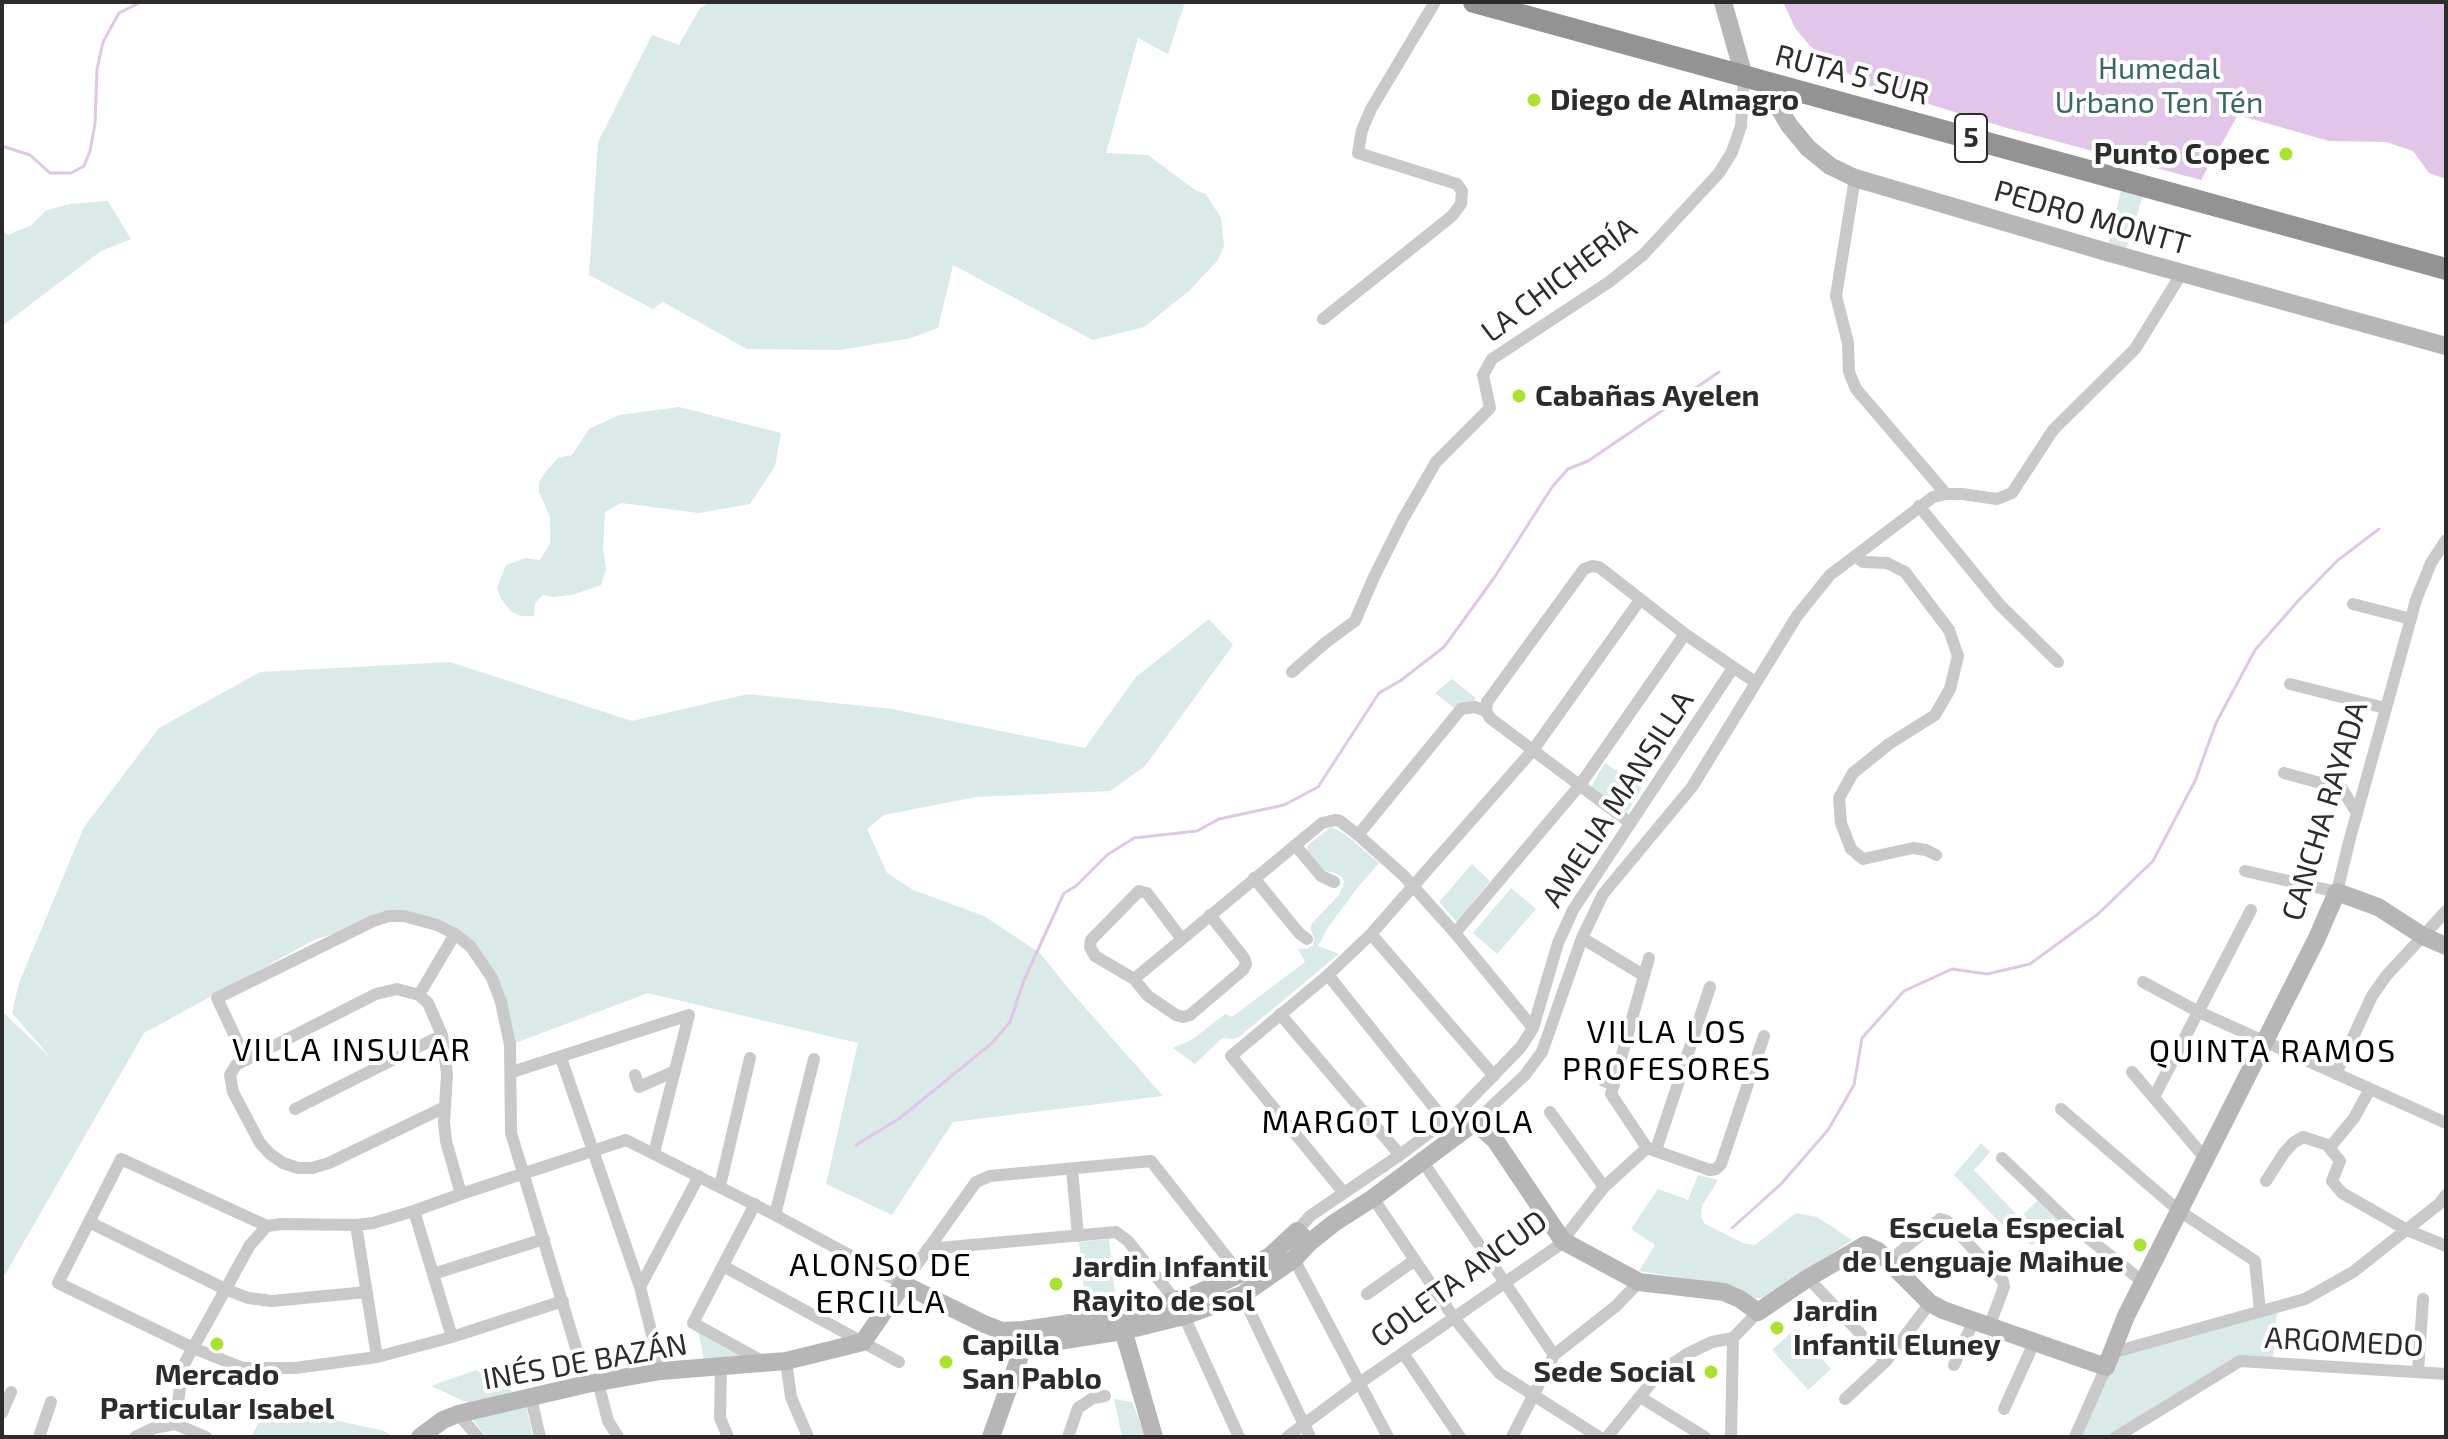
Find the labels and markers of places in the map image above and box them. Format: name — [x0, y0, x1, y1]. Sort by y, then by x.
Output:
place label: Diego de Almagro — [1550, 82, 1799, 118]
marker: Diego de Almagro — [1525, 91, 1543, 109]
place label: Punto Copec — [2094, 136, 2270, 172]
marker: Punto Copec — [2277, 145, 2295, 163]
place label: Cabañas Ayelen — [1535, 378, 1760, 414]
marker: Cabañas Ayelen — [1510, 387, 1528, 405]
place label: Escuela Especial de Lenguaje Maihue — [1842, 1210, 2124, 1280]
marker: Escuela Especial de Lenguaje Maihue — [2131, 1236, 2149, 1254]
place label: Jardin Infantil Rayito de sol — [1072, 1249, 1268, 1320]
marker: Jardin Infantil Rayito de sol — [1047, 1275, 1065, 1293]
place label: Jardin Infantil Eluney — [1793, 1293, 2001, 1364]
marker: Jardin Infantil Eluney — [1768, 1319, 1786, 1337]
place label: Capilla San Pablo — [962, 1327, 1102, 1398]
marker: Mercado Particular Isabel — [208, 1335, 226, 1353]
marker: Capilla San Pablo — [937, 1353, 955, 1371]
place label: Sede Social — [1533, 1354, 1695, 1390]
place label: Mercado Particular Isabel — [100, 1357, 334, 1428]
marker: Sede Social — [1702, 1363, 1720, 1381]

